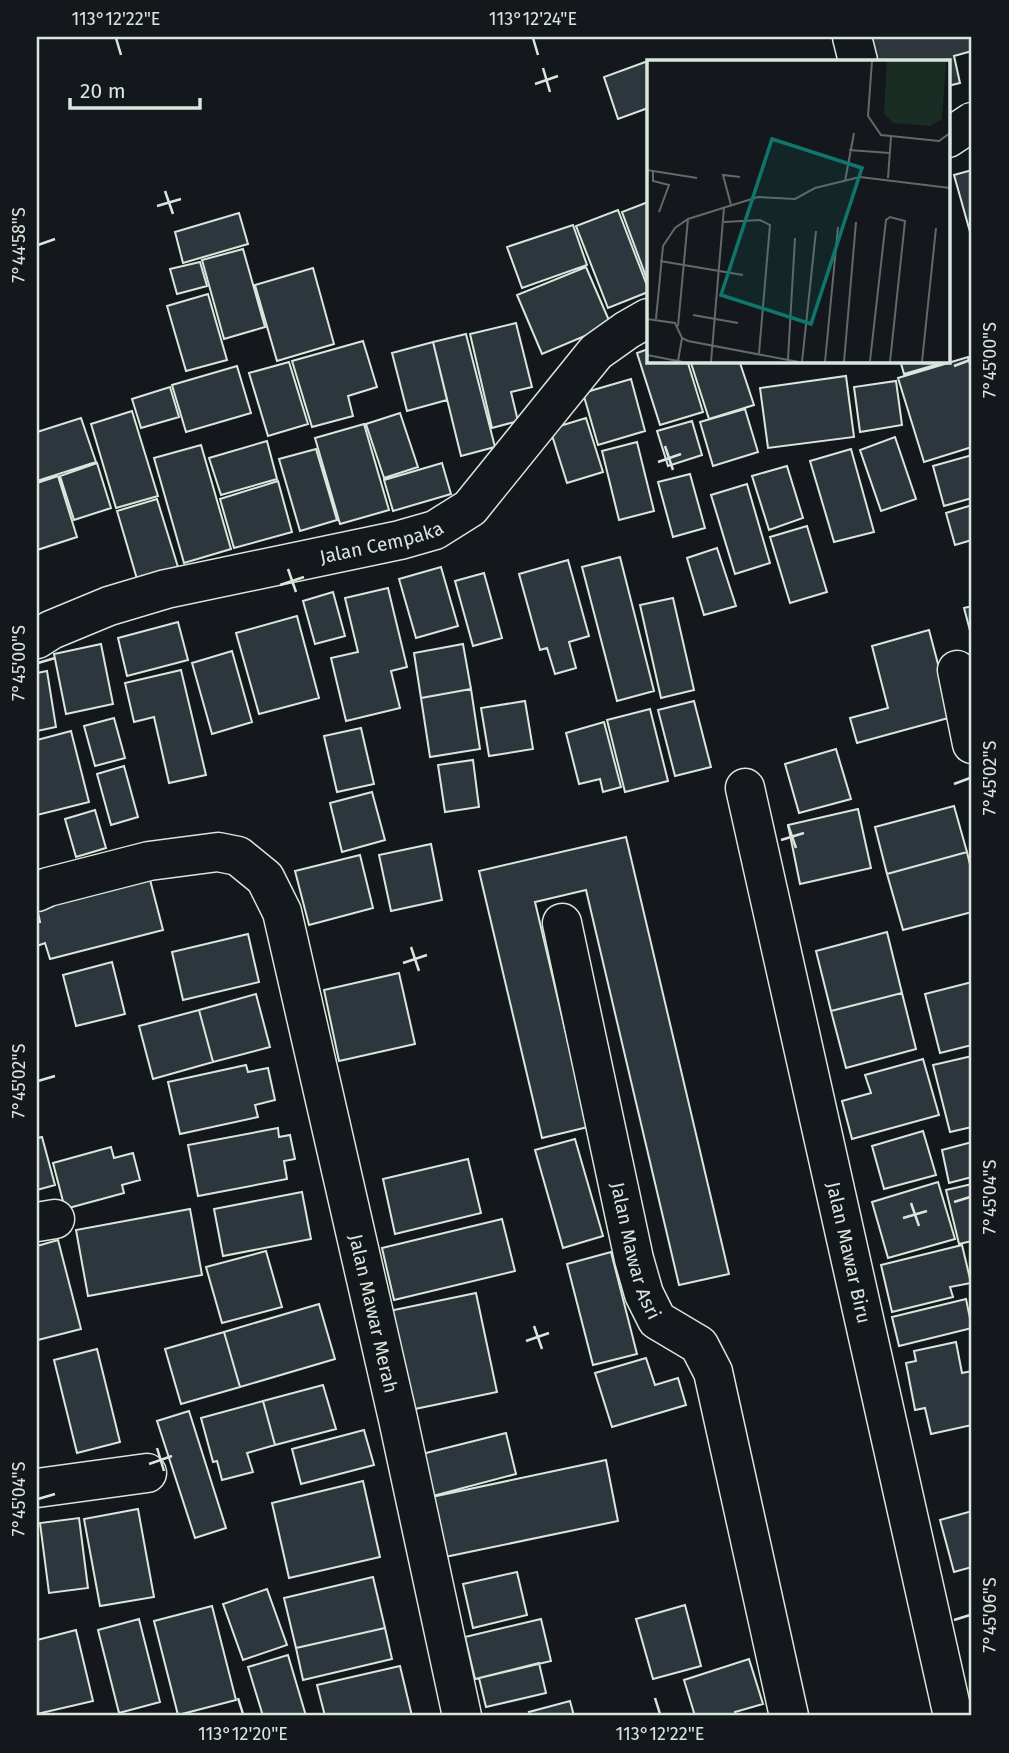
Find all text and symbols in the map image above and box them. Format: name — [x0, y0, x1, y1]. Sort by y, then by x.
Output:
text: 113°12'22"E — [71, 8, 161, 30]
text: 113°12'24"E — [489, 8, 577, 30]
inset map — [647, 60, 950, 362]
scale bar — [70, 66, 200, 110]
text: 20 m — [80, 78, 126, 104]
text: 7°44'58"S — [8, 207, 30, 283]
text: 7°45'00"S — [979, 322, 1001, 398]
street label: Jalan Cempaka — [317, 516, 448, 568]
text: 7°45'00"S — [8, 625, 30, 701]
text: 7°45'02"S — [979, 740, 1001, 815]
text: 7°45'02"S — [8, 1043, 30, 1118]
text: 7°45'04"S — [979, 1159, 1001, 1234]
street label: Jalan Mawar Biru — [822, 1179, 876, 1325]
street label: Jalan Mawar Asri — [606, 1180, 666, 1323]
street label: Jalan Mawar Merah — [345, 1232, 403, 1395]
text: 7°45'04"S — [8, 1461, 30, 1536]
text: 7°45'06"S — [979, 1577, 1001, 1653]
text: 113°12'20"E — [198, 1723, 288, 1745]
text: 113°12'22"E — [615, 1723, 705, 1745]

